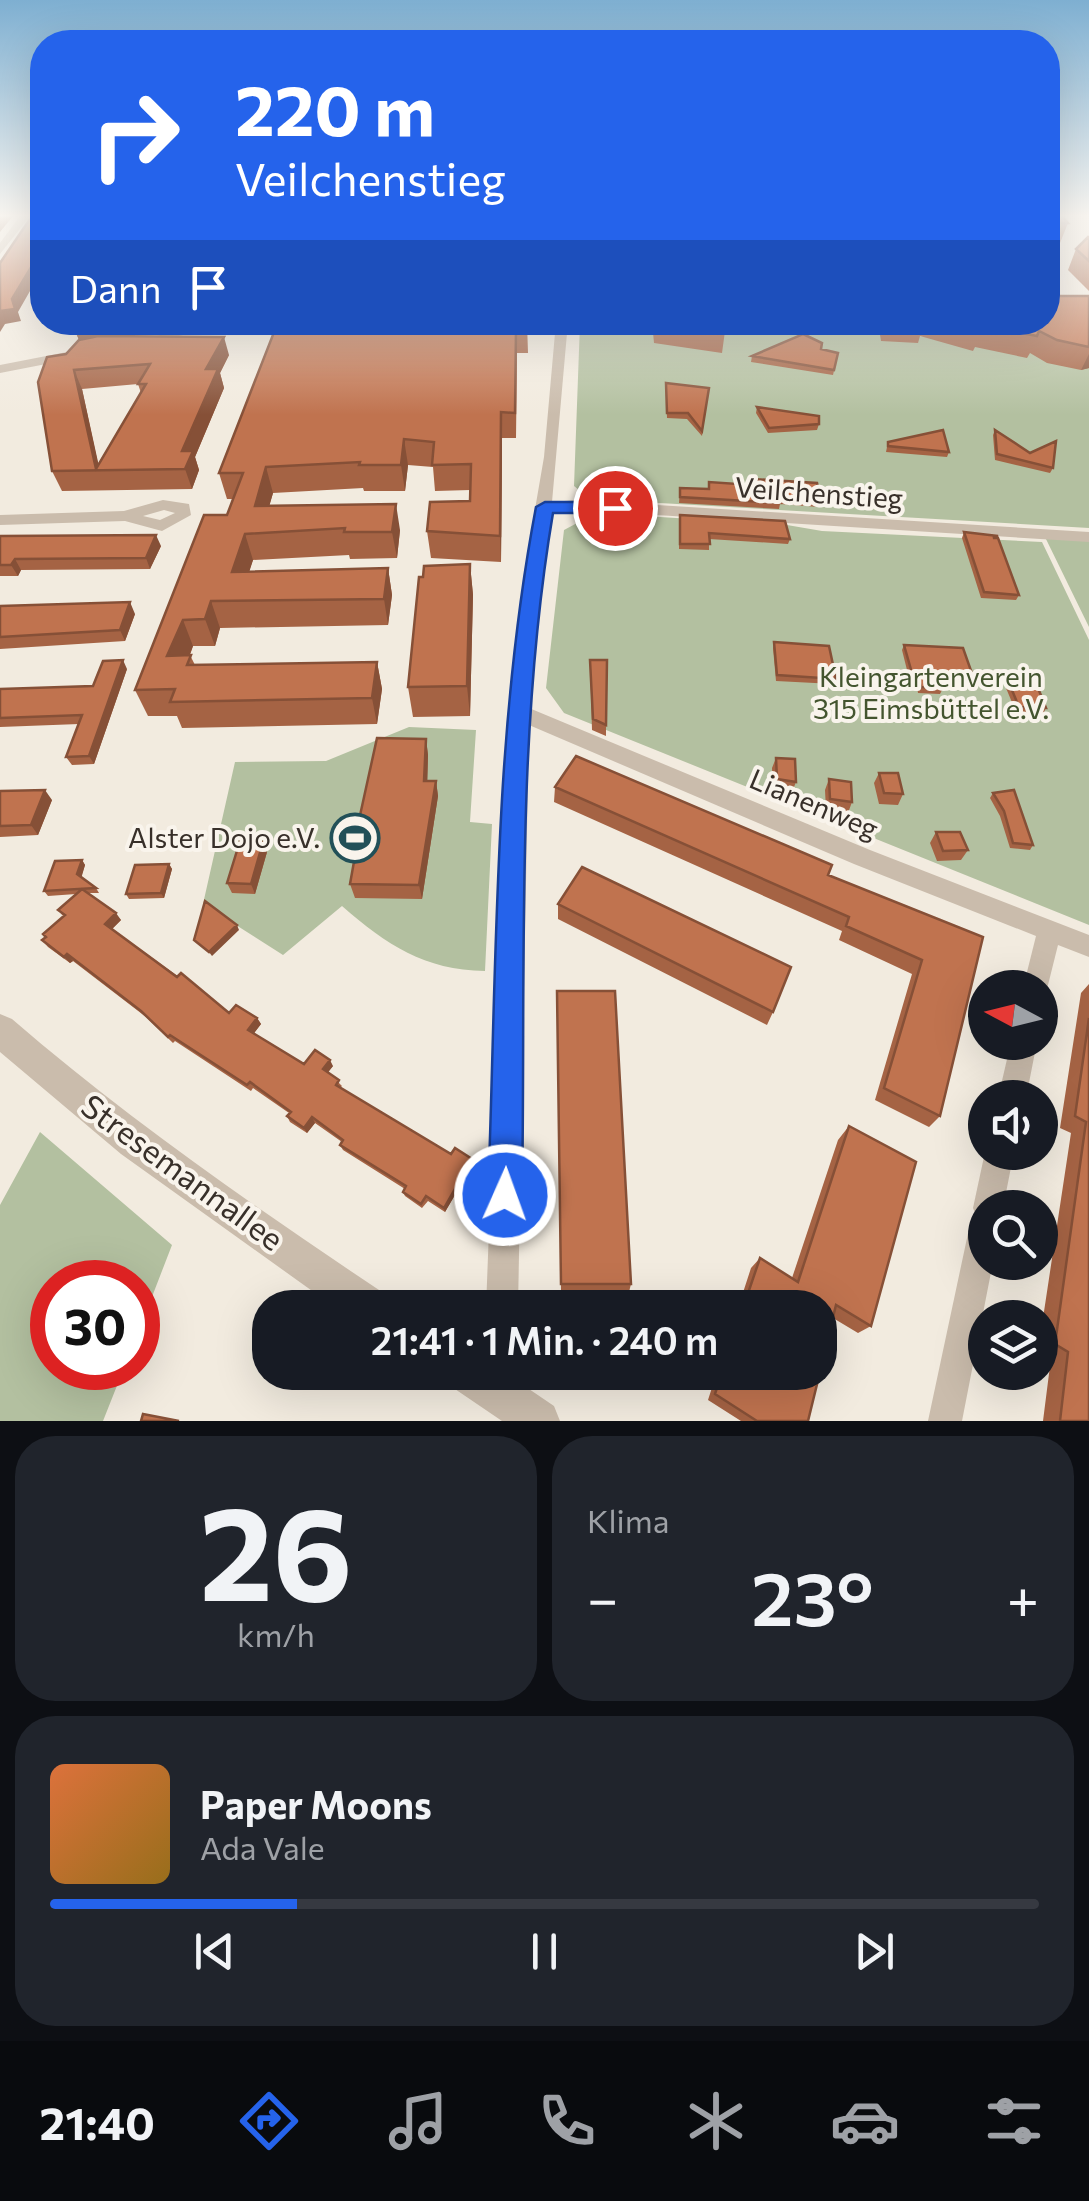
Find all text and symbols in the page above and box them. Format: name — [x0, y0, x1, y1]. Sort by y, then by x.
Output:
text: 220 m — [235, 65, 435, 150]
icon: right — [70, 70, 200, 200]
text: Veilchenstieg — [235, 150, 506, 205]
icon: arrive — [181, 260, 236, 315]
text: Dann — [70, 264, 161, 311]
pin — [573, 466, 658, 551]
street label: Veilchenstieg — [734, 469, 904, 515]
icon: arrive — [588, 481, 643, 536]
park label: Kleingartenverein 315 Eimsbüttel e.V. — [813, 659, 1049, 725]
street label: Lianenweg — [745, 761, 884, 845]
sports icon: Alster Dojo e.V. — [329, 812, 381, 864]
place label: Alster Dojo e.V. — [128, 820, 320, 854]
north arrow — [968, 970, 1058, 1060]
map controls — [968, 970, 1058, 1390]
button: sound — [968, 1080, 1058, 1170]
street label: Stresemannallee — [74, 1085, 292, 1258]
position arrow — [453, 1143, 557, 1247]
button: search — [968, 1190, 1058, 1280]
speed limit sign: 30 — [30, 1260, 160, 1390]
button: layers — [968, 1300, 1058, 1390]
text: 21:41 · 1 Min. · 240 m — [371, 1316, 718, 1363]
text: 26 — [199, 1469, 353, 1628]
text: Klima — [587, 1500, 669, 1540]
text: 23° — [751, 1550, 874, 1641]
text: − — [587, 1563, 618, 1630]
text: + — [1007, 1563, 1039, 1630]
text: km/h — [237, 1614, 315, 1654]
text: Paper Moons — [200, 1780, 432, 1827]
text: Ada Vale — [200, 1827, 325, 1867]
icon: previous — [187, 1924, 242, 1979]
icon: pause — [517, 1924, 572, 1979]
icon: next — [847, 1924, 902, 1979]
icon: directions — [234, 2086, 304, 2156]
icon: music — [383, 2086, 453, 2156]
icon: phone — [532, 2086, 602, 2156]
icon: climate — [681, 2086, 751, 2156]
icon: car — [830, 2086, 900, 2156]
icon: filters — [979, 2086, 1049, 2156]
text: 21:40 — [40, 2094, 155, 2149]

